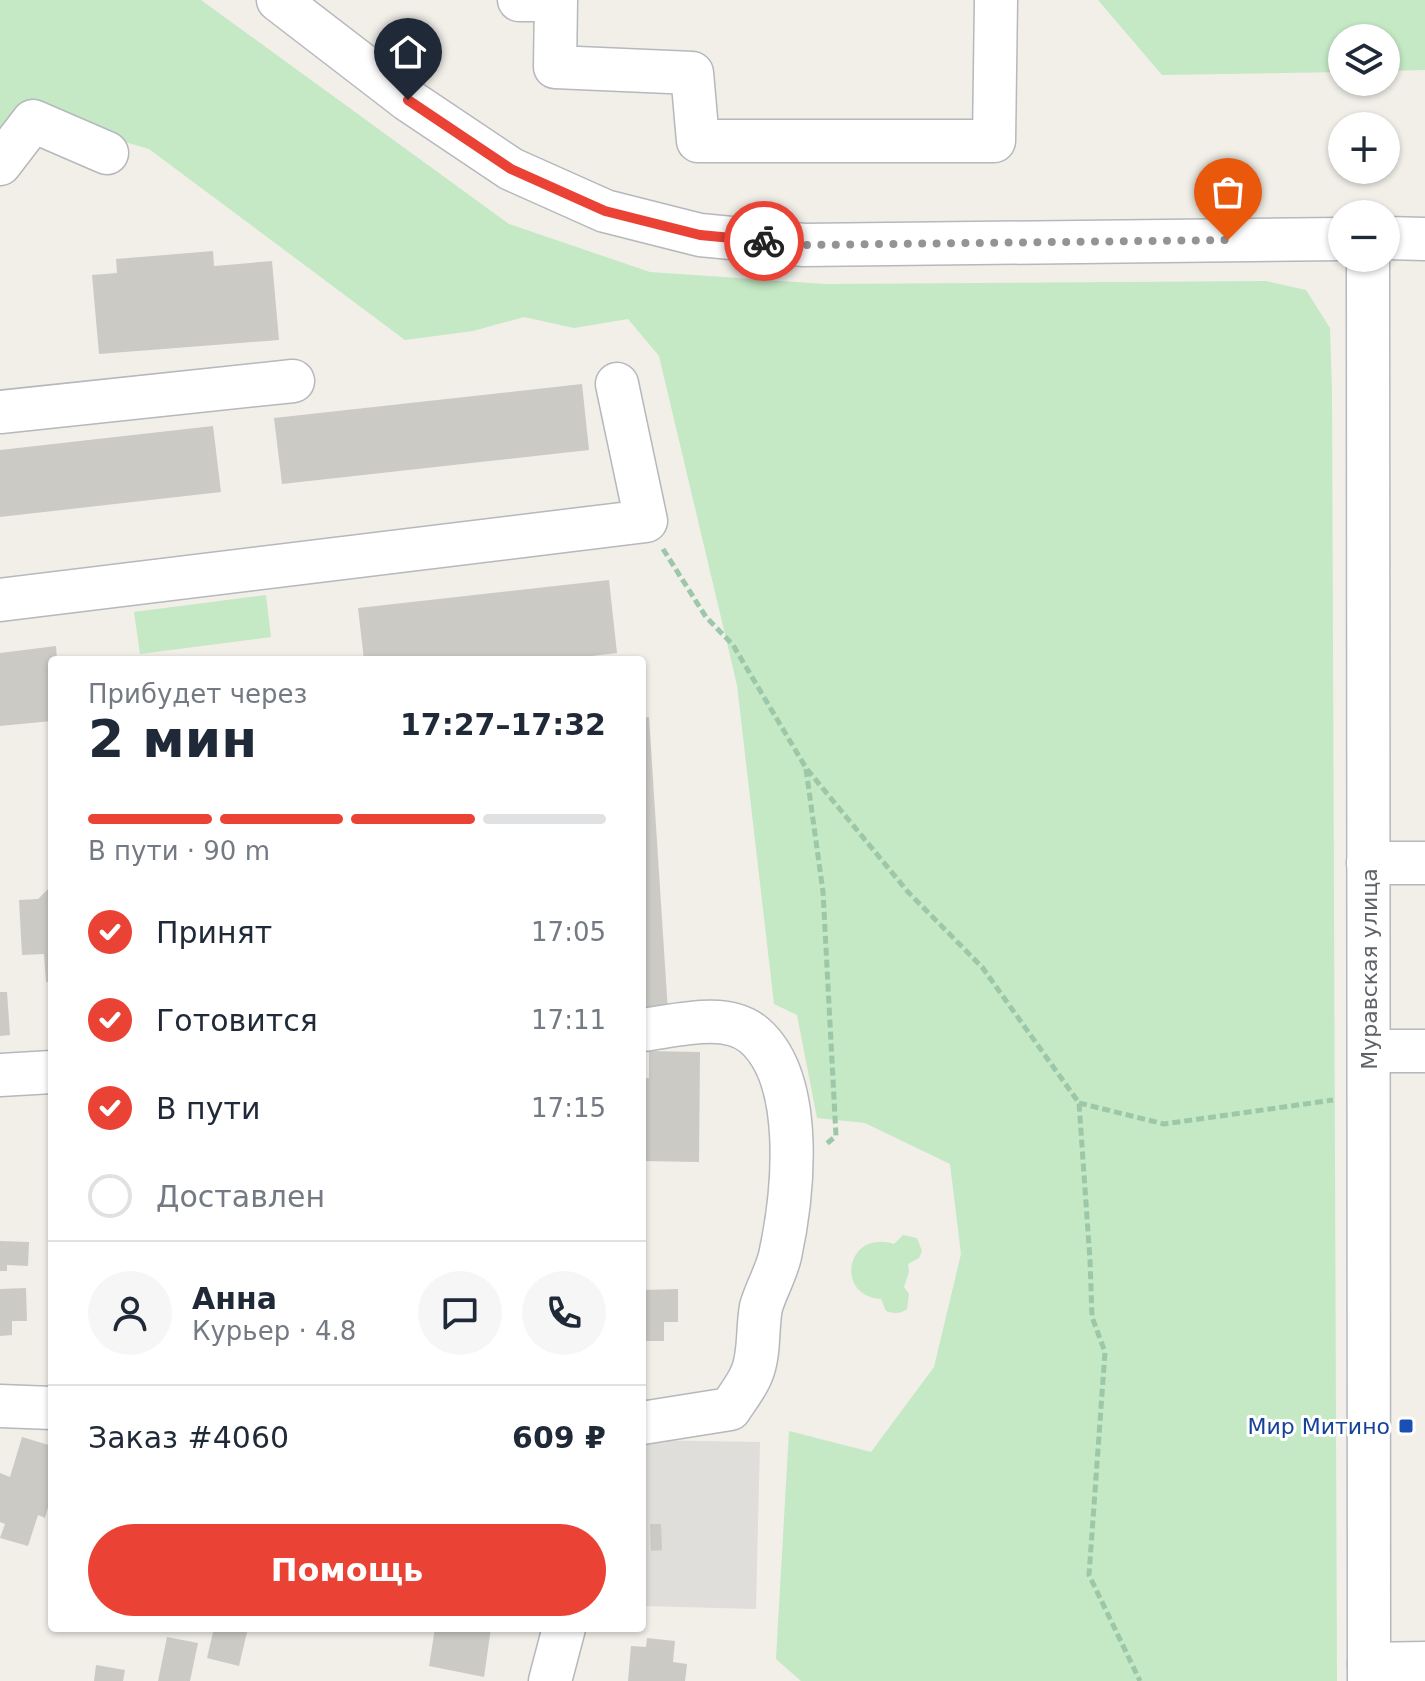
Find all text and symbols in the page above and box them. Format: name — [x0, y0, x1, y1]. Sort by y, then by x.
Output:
pin — [374, 18, 442, 100]
map controls — [1328, 24, 1400, 272]
button: layers — [1328, 24, 1400, 96]
icon: home — [386, 30, 430, 74]
button: + — [1328, 112, 1400, 184]
pin — [1194, 158, 1262, 240]
icon: bag — [1206, 170, 1250, 214]
button: − — [1328, 200, 1400, 272]
courier — [724, 201, 804, 281]
icon: bike — [742, 219, 786, 263]
text: Прибудет через — [88, 679, 307, 709]
text: 17:27–17:32 — [400, 707, 606, 742]
text: 2 мин — [88, 709, 257, 769]
text: В пути · 90 m — [88, 836, 270, 866]
street label: Муравская улица — [1357, 868, 1382, 1070]
icon: check — [88, 910, 132, 954]
text: Принят — [156, 915, 272, 950]
text: 17:05 — [531, 917, 606, 947]
icon: check — [88, 998, 132, 1042]
text: Готовится — [156, 1003, 318, 1038]
text: 17:11 — [531, 1005, 606, 1035]
icon: check — [88, 1086, 132, 1130]
text: В пути — [156, 1091, 260, 1126]
text: 17:15 — [531, 1093, 606, 1123]
text: Доставлен — [156, 1179, 325, 1214]
button: person — [88, 1271, 172, 1355]
button: chat — [418, 1271, 502, 1355]
button: phone — [522, 1271, 606, 1355]
text: Анна — [192, 1281, 277, 1316]
text: Курьер · 4.8 — [192, 1316, 356, 1346]
place label: Мир Митино — [1248, 1414, 1390, 1439]
marker: Мир Митино — [1397, 1417, 1415, 1435]
text: Заказ #4060 — [88, 1420, 289, 1455]
text: 609 ₽ — [512, 1420, 606, 1455]
button: Помощь — [88, 1524, 606, 1616]

